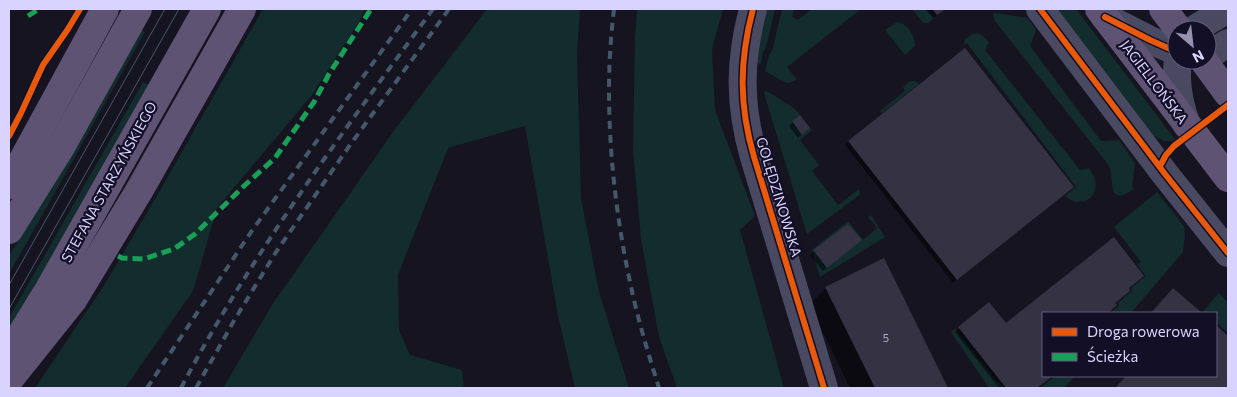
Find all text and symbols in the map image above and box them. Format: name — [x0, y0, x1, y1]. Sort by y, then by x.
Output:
north arrow — [1167, 20, 1217, 70]
street label: JAGIELLOŃSKA — [1117, 36, 1192, 127]
text: N — [1190, 47, 1207, 67]
street label: STEFANA STARZYŃSKIEGO — [57, 99, 160, 265]
street label: GOLĘDZINOWSKA — [753, 135, 806, 259]
legend — [1042, 312, 1217, 377]
text: Droga rowerowa — [1087, 322, 1200, 340]
house number: 5 — [883, 331, 889, 344]
text: Ścieżka — [1087, 346, 1138, 365]

